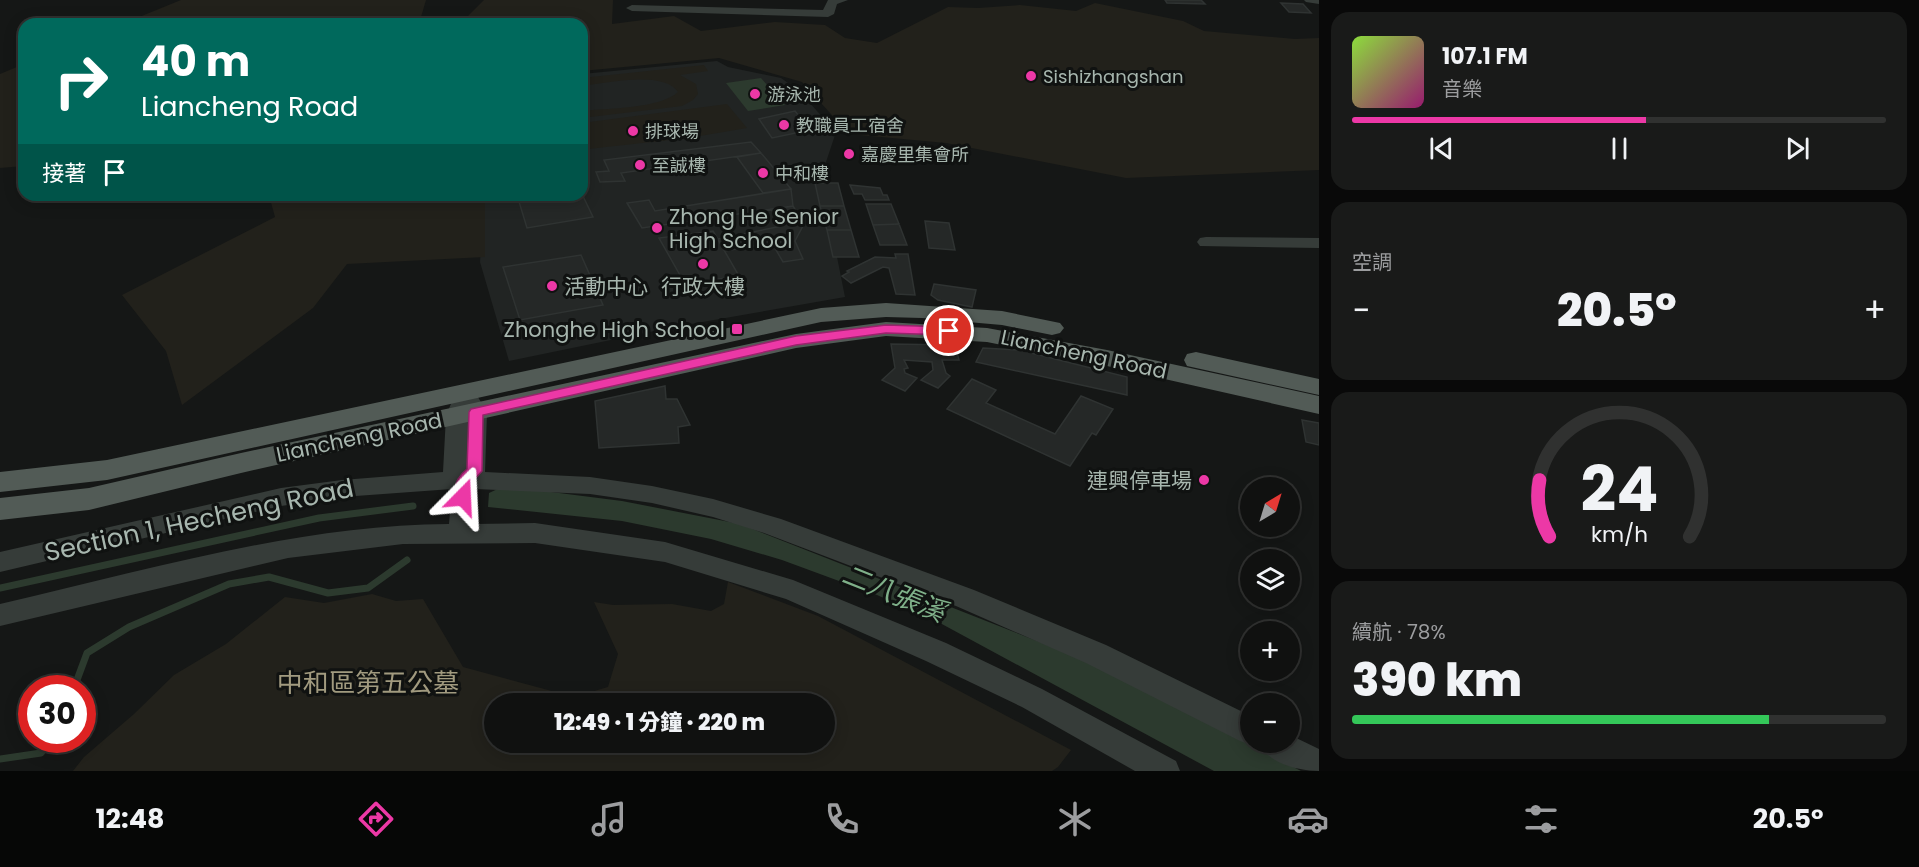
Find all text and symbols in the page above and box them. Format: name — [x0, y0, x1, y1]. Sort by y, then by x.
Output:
text: 40 m — [141, 32, 250, 91]
text: 107.1 FM — [1442, 41, 1528, 72]
icon: right — [42, 42, 120, 120]
place label: Sishizhangshan — [1043, 64, 1184, 89]
marker: Sishizhangshan — [1024, 69, 1038, 83]
text: 音樂 — [1442, 75, 1482, 103]
place label: 游泳池 — [767, 82, 821, 107]
marker: 游泳池 — [748, 87, 762, 101]
text: Liancheng Road — [141, 88, 358, 125]
place label: 教職員工宿舍 — [796, 113, 904, 138]
marker: 教職員工宿舍 — [777, 118, 791, 132]
place label: 排球場 — [645, 119, 699, 144]
marker: 排球場 — [626, 124, 640, 138]
icon: previous — [1425, 132, 1458, 165]
icon: pause — [1603, 132, 1636, 165]
icon: next — [1781, 132, 1814, 165]
place label: 嘉慶里集會所 — [861, 142, 969, 167]
marker: 嘉慶里集會所 — [842, 147, 856, 161]
place label: 至誠樓 — [652, 153, 706, 178]
icon: arrive — [98, 156, 131, 189]
text: 接著 — [42, 158, 86, 189]
marker: 至誠樓 — [633, 158, 647, 172]
place label: 中和樓 — [775, 161, 829, 186]
marker: 中和樓 — [756, 166, 770, 180]
place label: Zhong He Senior High School — [669, 202, 839, 255]
marker: Zhong He Senior High School — [650, 221, 664, 235]
text: 空調 — [1352, 248, 1392, 276]
marker: 行政大樓 — [696, 257, 710, 271]
place label: 活動中心 — [564, 272, 648, 301]
place label: 行政大樓 — [661, 272, 745, 301]
marker: 活動中心 — [545, 279, 559, 293]
text: 20.5° — [1557, 279, 1677, 342]
text: − — [1352, 287, 1370, 334]
text: + — [1863, 287, 1886, 334]
pin — [923, 305, 974, 356]
icon: arrive — [932, 314, 965, 347]
place label: Zhonghe High School — [504, 315, 725, 344]
marker: Zhonghe High School — [730, 322, 744, 336]
street label: Liancheng Road — [998, 322, 1170, 386]
street label: Liancheng Road — [273, 405, 445, 469]
text: 24 — [1580, 446, 1658, 534]
position arrow — [431, 465, 495, 529]
place label: 連興停車場 — [1087, 466, 1192, 495]
street label: Section 1, Hecheng Road — [41, 470, 357, 570]
marker: 連興停車場 — [1197, 473, 1211, 487]
north arrow — [1240, 477, 1300, 537]
map controls — [1240, 477, 1300, 753]
text: km/h — [1590, 520, 1648, 551]
button: layers — [1240, 549, 1300, 609]
water label: 二八張溪 — [837, 556, 955, 632]
text: 續航 · 78% — [1352, 618, 1446, 646]
button: + — [1240, 621, 1300, 681]
text: 390 km — [1352, 649, 1522, 712]
park label: 中和區第五公墓 — [277, 665, 459, 701]
speed limit sign: 30 — [18, 675, 96, 753]
button: − — [1240, 693, 1300, 753]
text: 12:49 · 1 分鐘 · 220 m — [554, 707, 765, 738]
icon: directions — [355, 798, 397, 840]
icon: music — [588, 798, 630, 840]
icon: phone — [821, 798, 863, 840]
icon: climate — [1054, 798, 1096, 840]
icon: car — [1287, 798, 1329, 840]
icon: filters — [1520, 798, 1562, 840]
text: 12:48 — [95, 800, 164, 837]
text: 20.5° — [1753, 800, 1824, 837]

